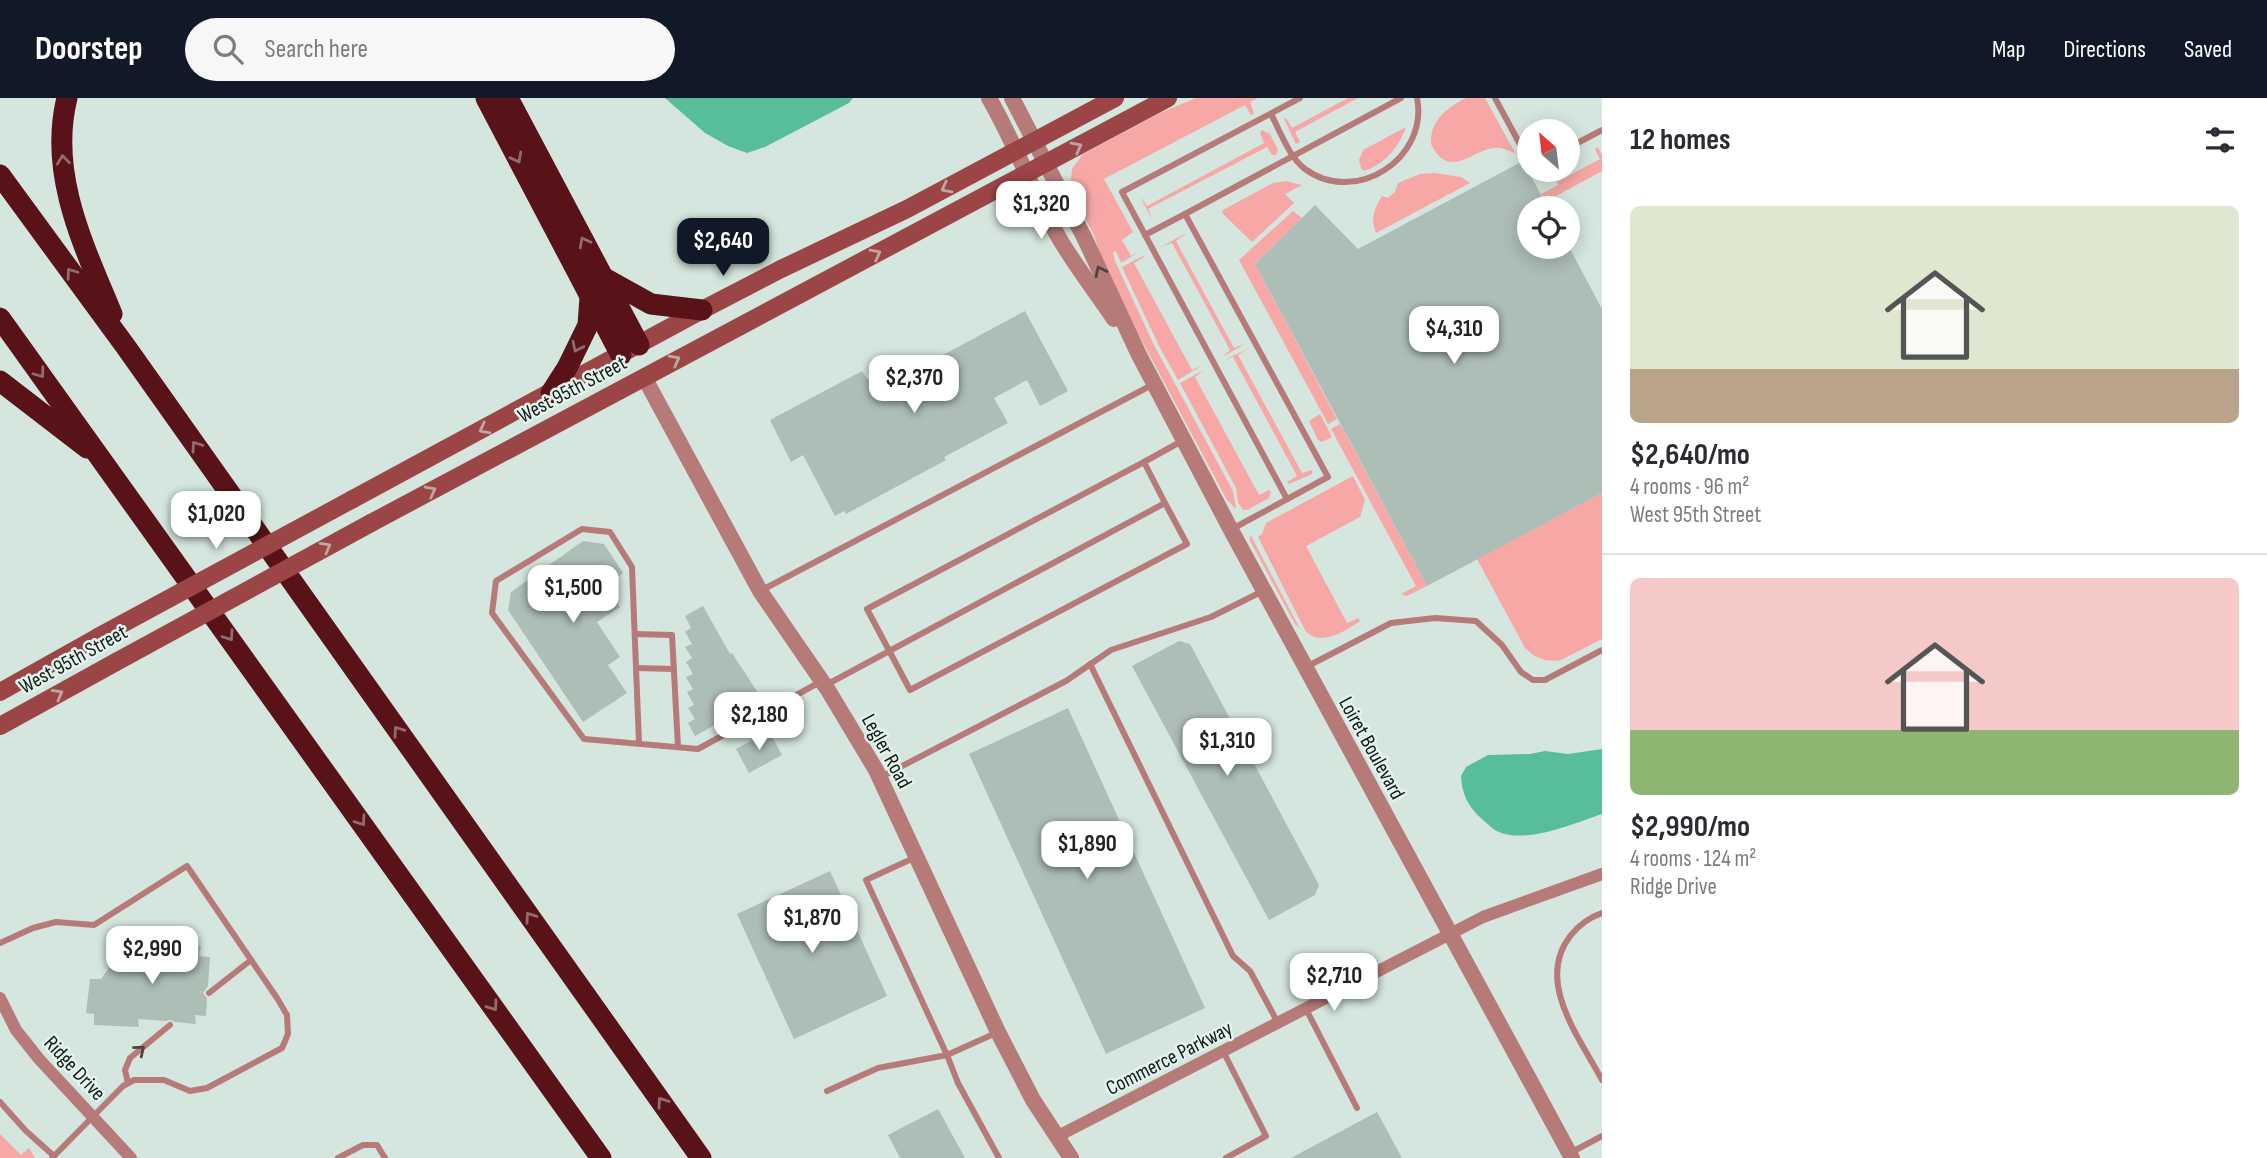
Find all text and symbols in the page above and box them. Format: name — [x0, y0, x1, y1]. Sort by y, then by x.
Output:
search box — [185, 18, 675, 81]
text: Doorstep — [35, 29, 143, 69]
icon: search — [209, 30, 247, 68]
text: Search here — [265, 34, 368, 65]
text: Map — [1992, 35, 2025, 64]
text: Directions — [2063, 35, 2146, 64]
text: Saved — [2184, 35, 2232, 64]
north arrow — [1517, 119, 1580, 182]
map controls — [1517, 119, 1580, 259]
icon: filters — [2201, 121, 2239, 159]
text: 12 homes — [1630, 122, 1731, 158]
one-way arrow — [1069, 142, 1082, 155]
one-way arrow — [509, 151, 523, 164]
one-way arrow — [56, 154, 71, 166]
one-way arrow — [941, 180, 953, 193]
pin: $1,320 — [984, 181, 1098, 241]
text: $1,320 — [1012, 190, 1070, 218]
button: locate — [1517, 196, 1580, 259]
pin: $2,640 — [666, 218, 780, 278]
text: $2,640 — [693, 227, 753, 255]
one-way arrow — [579, 236, 593, 249]
one-way arrow — [869, 249, 881, 262]
icon: home — [1872, 252, 1998, 378]
one-way arrow — [1095, 266, 1109, 278]
one-way arrow — [67, 268, 80, 280]
pin: $4,310 — [1397, 306, 1511, 366]
text: $4,310 — [1425, 315, 1483, 343]
one-way arrow — [572, 340, 586, 352]
street label: West 95th Street — [513, 350, 631, 429]
one-way arrow — [668, 355, 680, 369]
pin: $2,370 — [857, 356, 971, 415]
text: $2,370 — [885, 364, 943, 392]
one-way arrow — [32, 365, 44, 378]
one-way arrow — [479, 420, 491, 434]
text: $2,640/mo — [1630, 437, 1750, 473]
one-way arrow — [192, 441, 204, 454]
text: 4 rooms · 96 m² — [1630, 473, 1749, 501]
one-way arrow — [424, 485, 436, 499]
pin: $1,020 — [159, 491, 273, 551]
text: $1,020 — [187, 500, 245, 528]
text: West 95th Street — [1630, 501, 1761, 529]
one-way arrow — [319, 542, 332, 555]
pin: $1,500 — [516, 566, 630, 625]
text: $1,500 — [544, 574, 602, 602]
street label: West 95th Street — [15, 619, 132, 699]
icon: home — [1872, 624, 1998, 750]
one-way arrow — [221, 628, 233, 641]
one-way arrow — [51, 689, 63, 702]
pin: $2,180 — [702, 692, 816, 752]
street label: Loiret Boulevard — [1333, 693, 1410, 804]
text: $2,180 — [730, 701, 788, 729]
street label: Legler Road — [856, 710, 917, 793]
pin: $1,310 — [1170, 718, 1284, 778]
one-way arrow — [394, 726, 406, 739]
text: $1,310 — [1199, 727, 1255, 755]
text: $2,990/mo — [1630, 809, 1750, 845]
one-way arrow — [353, 813, 365, 826]
pin: $1,890 — [1030, 822, 1144, 881]
text: $1,890 — [1057, 830, 1117, 858]
text: 4 rooms · 124 m² — [1630, 845, 1756, 873]
text: Ridge Drive — [1630, 873, 1717, 901]
pin: $1,870 — [755, 896, 869, 955]
text: $1,870 — [783, 904, 841, 932]
one-way arrow — [526, 912, 538, 925]
pin: $2,990 — [95, 926, 209, 986]
text: $2,990 — [122, 935, 182, 963]
pin: $2,710 — [1277, 954, 1391, 1013]
text: $2,710 — [1306, 962, 1362, 990]
one-way arrow — [485, 998, 497, 1011]
street label: Commerce Parkway — [1102, 1016, 1236, 1101]
street label: Ridge Drive — [39, 1031, 111, 1106]
one-way arrow — [131, 1046, 144, 1058]
one-way arrow — [657, 1097, 670, 1110]

